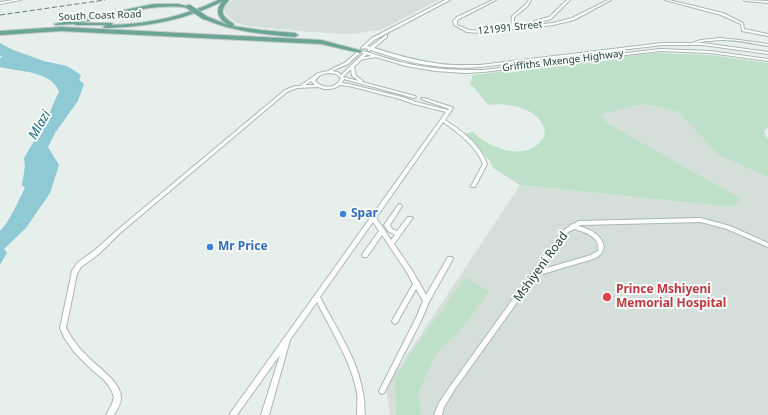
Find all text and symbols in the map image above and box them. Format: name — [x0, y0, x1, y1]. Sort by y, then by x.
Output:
street label: South Coast Road — [58, 9, 142, 23]
street label: 121991 Street — [477, 19, 543, 37]
street label: Griffiths Mxenge Highway — [502, 48, 624, 74]
water label: Mlazi — [26, 108, 54, 142]
place label: Spar — [351, 207, 378, 221]
marker: Spar — [338, 209, 348, 219]
street label: Mshiyeni Road — [511, 229, 571, 305]
place label: Mr Price — [218, 240, 268, 254]
marker: Mr Price — [205, 242, 215, 252]
place label: Prince Mshiyeni Memorial Hospital — [616, 283, 726, 311]
marker: Prince Mshiyeni Memorial Hospital — [601, 291, 613, 303]

